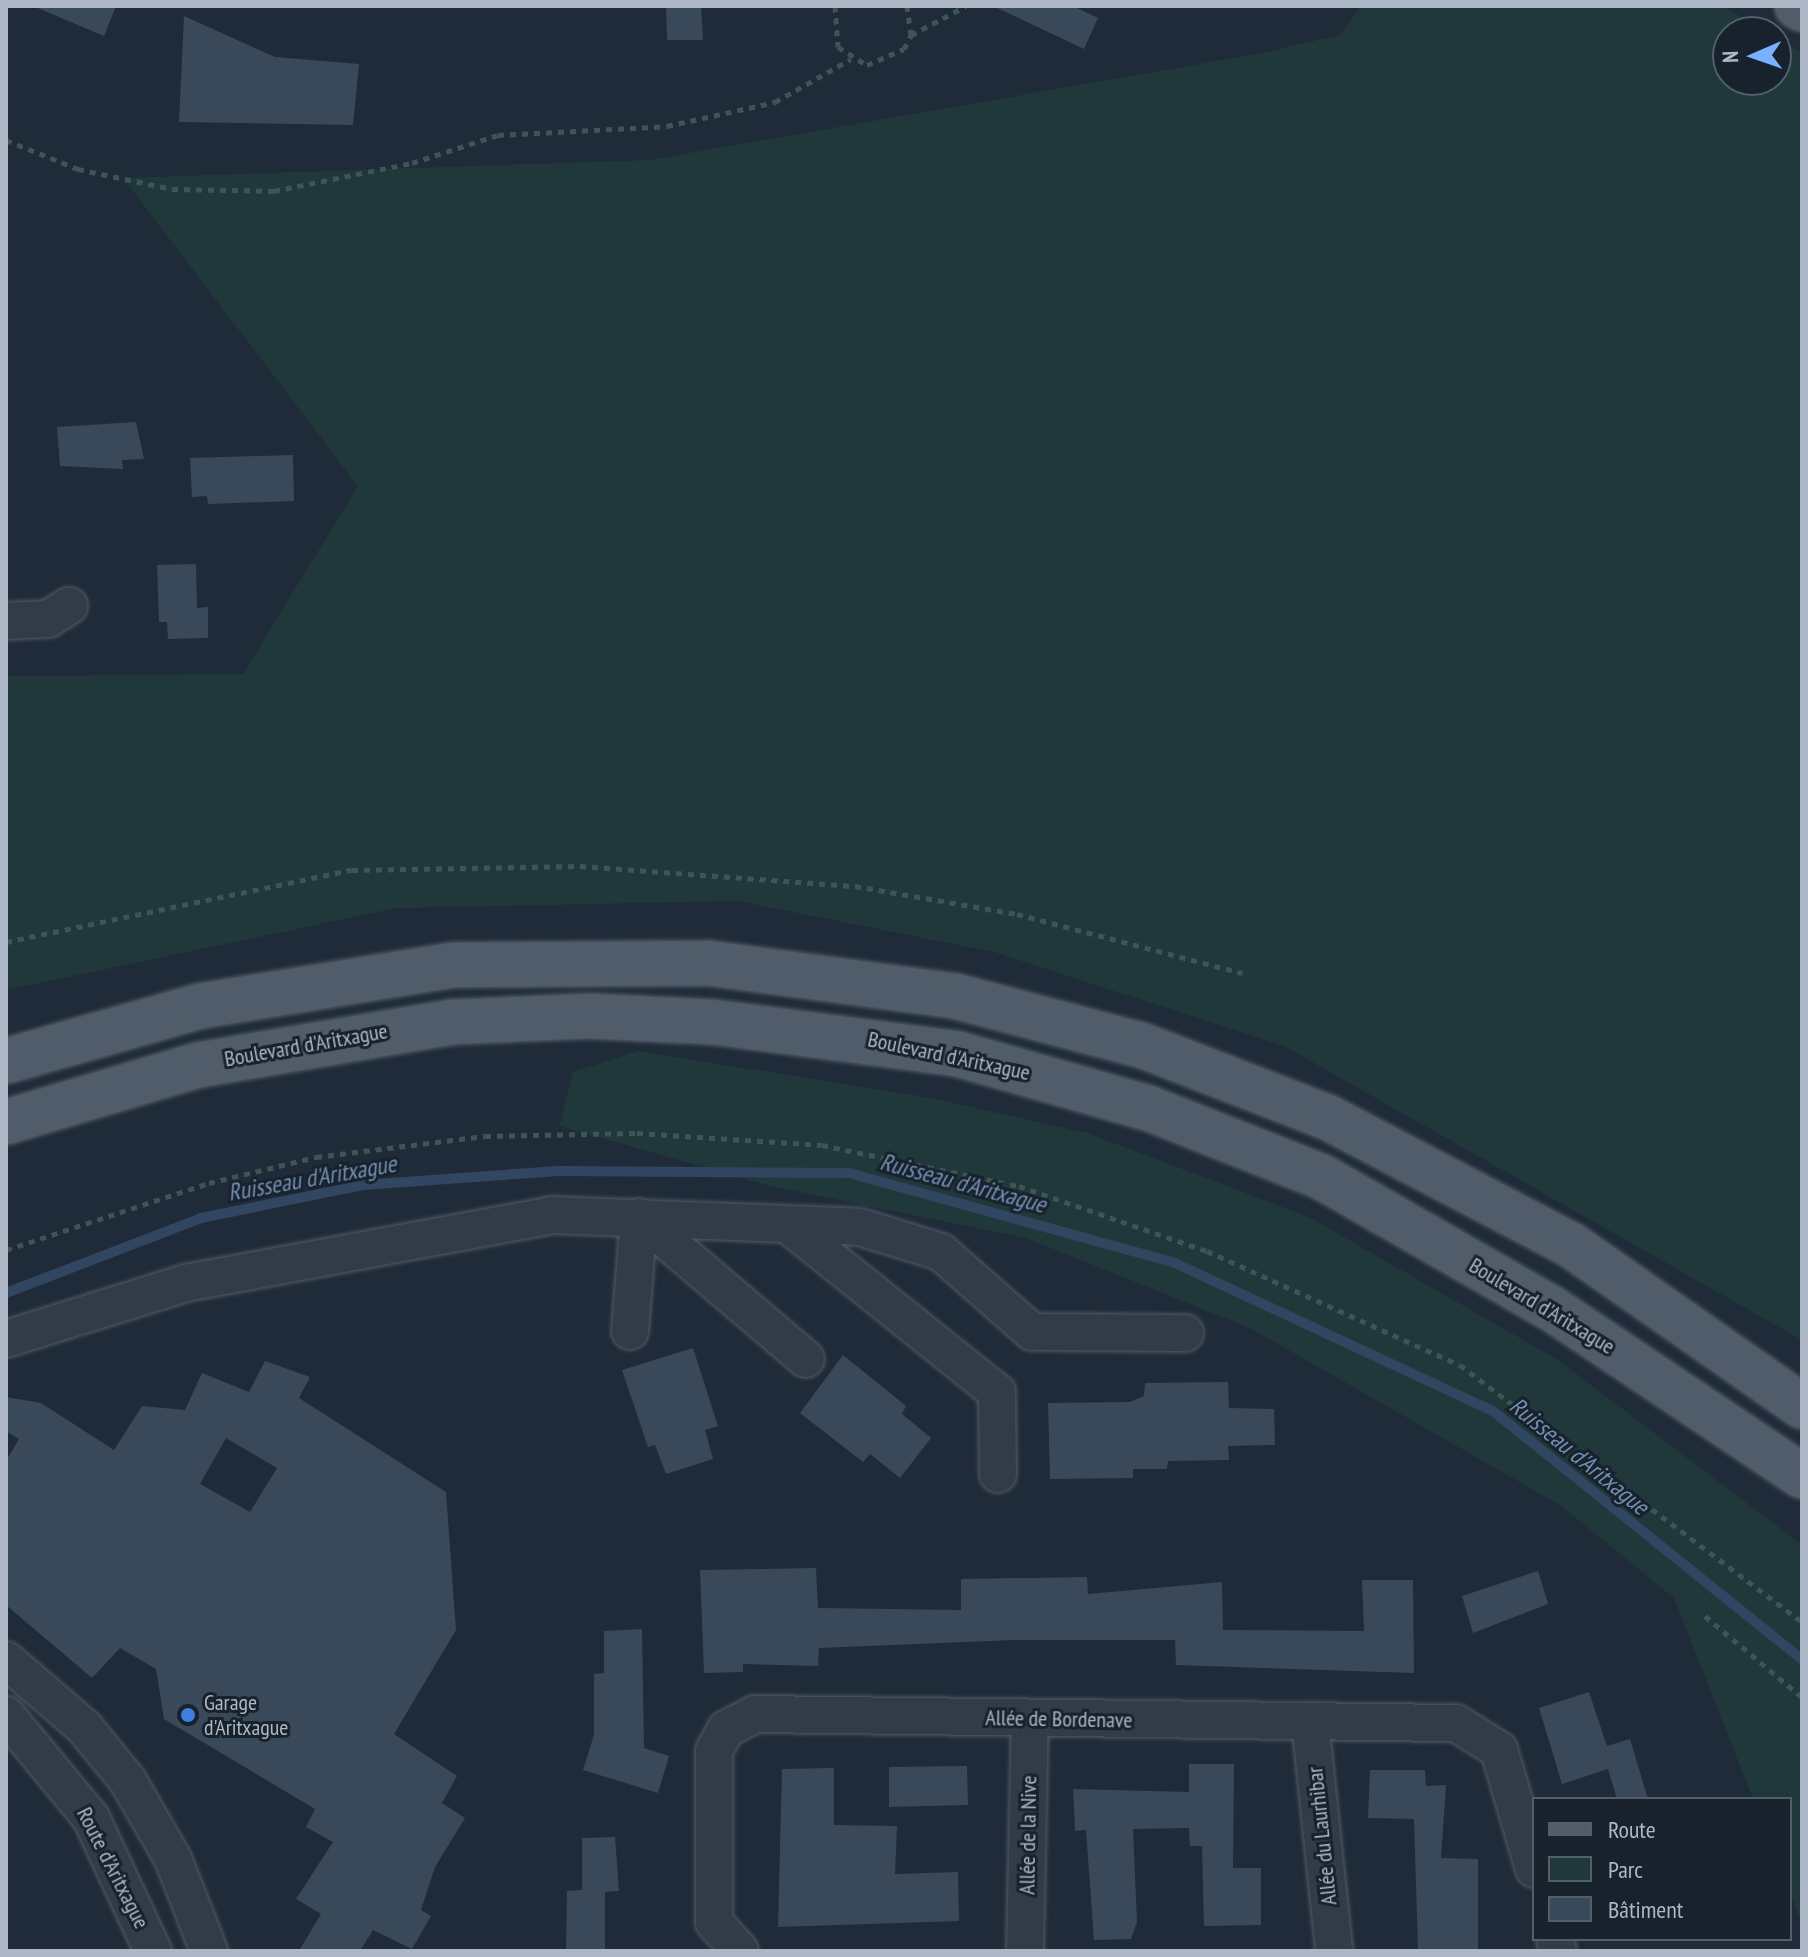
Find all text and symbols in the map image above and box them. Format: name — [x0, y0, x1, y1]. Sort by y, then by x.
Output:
north arrow — [1712, 16, 1792, 96]
text: N — [1716, 50, 1744, 63]
street label: Boulevard d'Aritxague — [222, 1018, 390, 1072]
street label: Boulevard d'Aritxague — [865, 1026, 1033, 1086]
water label: Ruisseau d'Aritxague — [877, 1147, 1049, 1219]
water label: Ruisseau d'Aritxague — [226, 1149, 398, 1207]
street label: Boulevard d'Aritxague — [1464, 1252, 1620, 1360]
water label: Ruisseau d'Aritxague — [1504, 1391, 1654, 1521]
place label: Garage d'Aritxague — [204, 1689, 288, 1740]
street label: Allée de Bordenave — [985, 1705, 1133, 1733]
marker: Garage d'Aritxague — [179, 1706, 197, 1724]
street label: Allée du Laurhibar — [1302, 1765, 1342, 1907]
street label: Allée de la Nive — [1014, 1775, 1042, 1895]
legend — [1532, 1797, 1792, 1941]
street label: Route d'Aritxague — [71, 1803, 155, 1933]
text: Route — [1608, 1814, 1656, 1845]
text: Parc — [1608, 1854, 1643, 1885]
text: Bâtiment — [1608, 1894, 1683, 1925]

